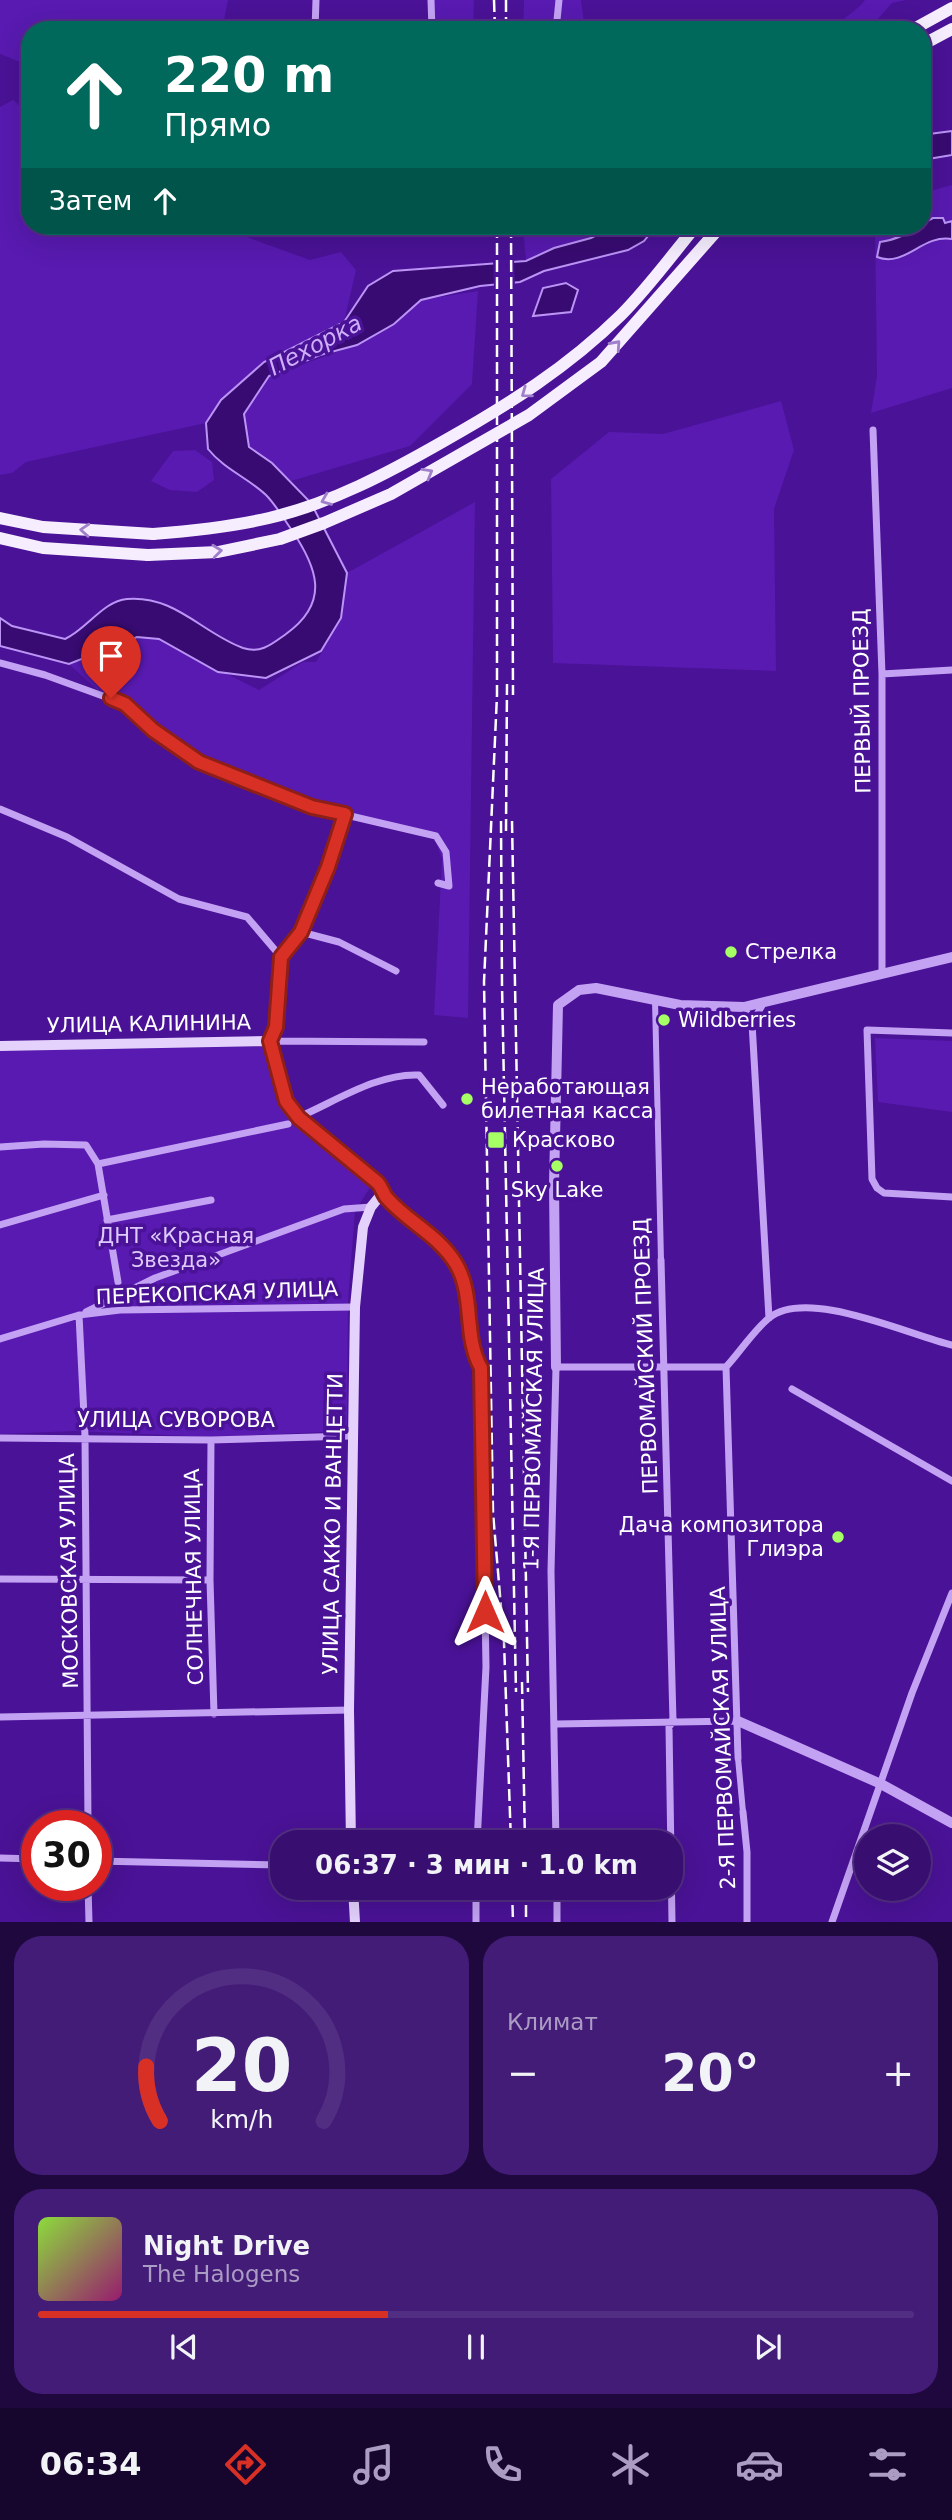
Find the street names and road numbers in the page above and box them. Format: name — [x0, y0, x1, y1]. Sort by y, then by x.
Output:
street label: ПЕРВЫЙ ПРОЕЗД — [847, 608, 876, 794]
street label: УЛИЦА КАЛИНИНА — [47, 1010, 252, 1038]
street label: ПЕРВОМАЙСКИЙ ПРОЕЗД — [628, 1217, 663, 1495]
street label: 1-Я ПЕРВОМАЙСКАЯ УЛИЦА — [518, 1267, 549, 1571]
street label: ПЕРЕКОПСКАЯ УЛИЦА — [95, 1277, 339, 1309]
street label: УЛИЦА САККО И ВАНЦЕТТИ — [318, 1373, 348, 1675]
street label: УЛИЦА СУВОРОВА — [77, 1408, 276, 1432]
street label: МОСКОВСКАЯ УЛИЦА — [55, 1453, 83, 1689]
street label: СОЛНЕЧНАЯ УЛИЦА — [180, 1468, 208, 1686]
street label: 2-Я ПЕРВОМАЙСКАЯ УЛИЦА — [705, 1585, 740, 1890]

